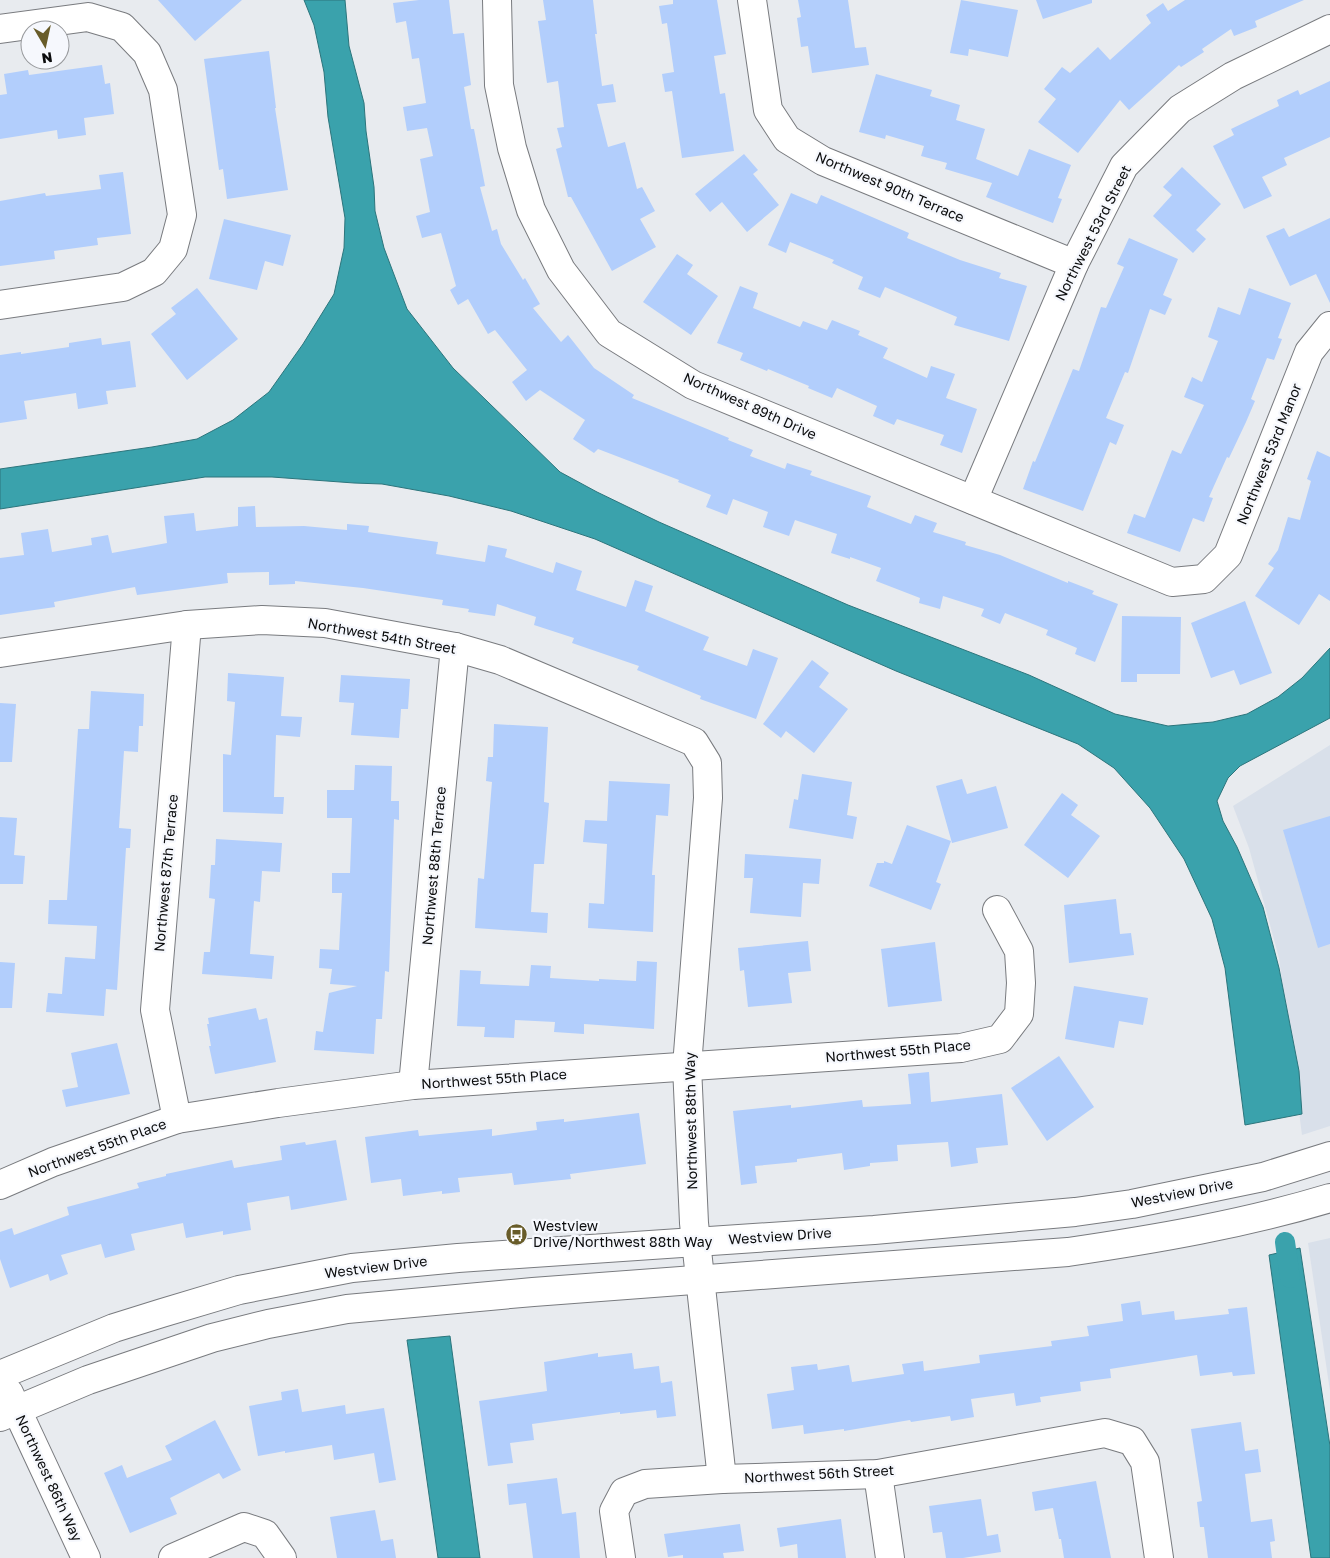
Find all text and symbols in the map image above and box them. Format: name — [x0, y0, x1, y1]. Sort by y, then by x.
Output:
north arrow — [20, 20, 70, 70]
text: N — [41, 49, 54, 68]
street label: Northwest 90th Terrace — [813, 148, 967, 226]
street label: Northwest 53rd Street — [1051, 162, 1134, 303]
street label: Northwest 89th Drive — [681, 368, 819, 443]
street label: Northwest 53rd Manor — [1232, 380, 1305, 527]
street label: Northwest 54th Street — [307, 614, 458, 657]
street label: Northwest 88th Terrace — [418, 786, 449, 946]
street label: Northwest 87th Terrace — [150, 793, 181, 953]
street label: Northwest 55th Place — [825, 1036, 971, 1065]
street label: Northwest 88th Way — [681, 1052, 700, 1190]
street label: Northwest 55th Place — [421, 1065, 567, 1092]
street label: Northwest 55th Place — [25, 1115, 168, 1180]
street label: Westview Drive — [1130, 1174, 1234, 1211]
place label: Westview Drive/Northwest 88th Way — [533, 1217, 712, 1250]
bus stop icon: Westview Drive/Northwest 88th Way — [505, 1222, 529, 1246]
street label: Westview Drive — [728, 1223, 832, 1248]
street label: Westview Drive — [324, 1252, 428, 1281]
street label: Northwest 86th Way — [13, 1412, 86, 1544]
street label: Northwest 56th Street — [743, 1461, 895, 1486]

